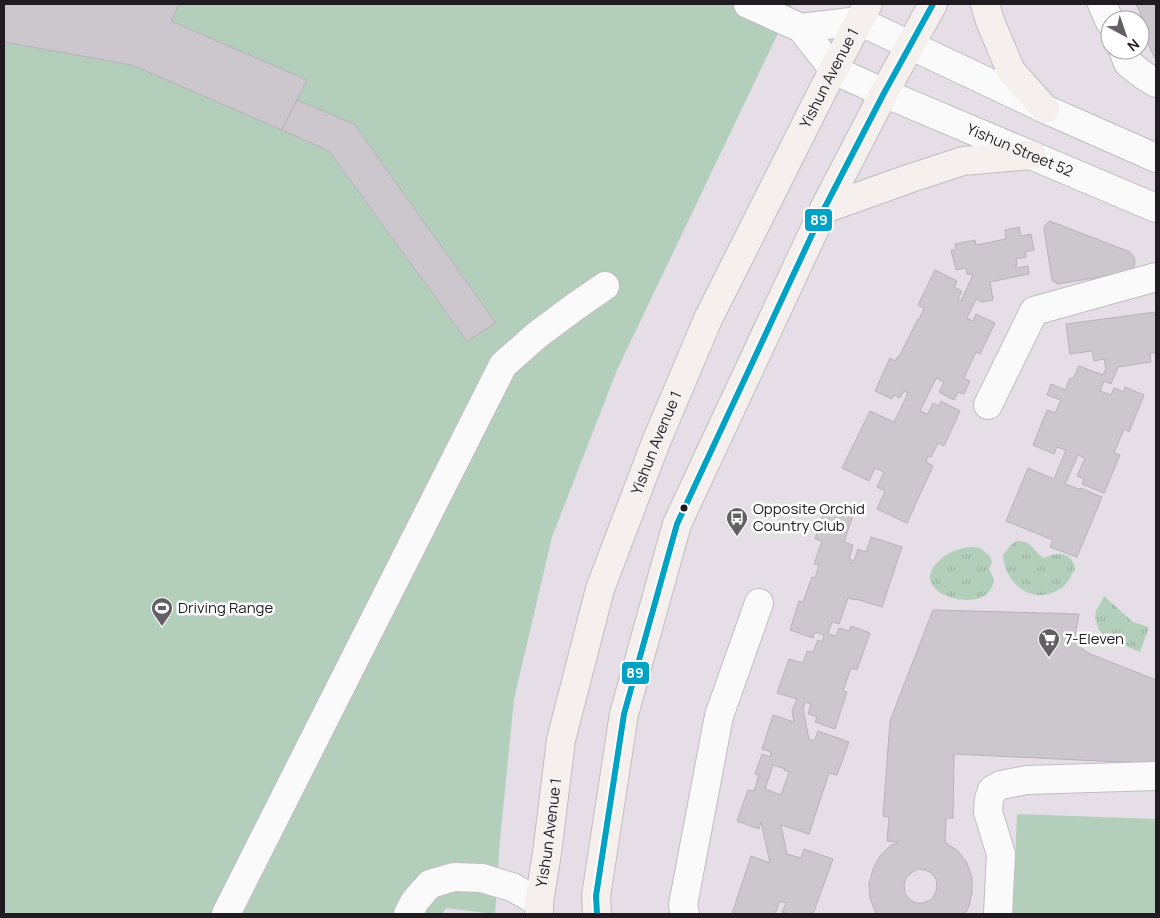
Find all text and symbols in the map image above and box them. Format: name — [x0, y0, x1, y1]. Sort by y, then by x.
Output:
north arrow — [1100, 10, 1150, 60]
street label: Yishun Avenue 1 — [795, 24, 864, 132]
text: N — [1124, 35, 1144, 56]
street label: Yishun Street 52 — [964, 118, 1076, 182]
line badge: 89 — [804, 208, 833, 232]
text: 89 — [810, 210, 828, 229]
street label: Yishun Avenue 1 — [626, 388, 686, 498]
place label: Opposite Orchid Country Club — [753, 498, 865, 536]
unlabelled marker — [679, 503, 689, 513]
bus stop icon: Opposite Orchid Country Club — [725, 506, 749, 537]
sports icon: Driving Range — [150, 596, 174, 627]
place label: Driving Range — [178, 597, 273, 618]
supermarket icon: 7-Eleven — [1037, 627, 1061, 658]
place label: 7-Eleven — [1065, 628, 1124, 649]
line badge: 89 — [621, 661, 650, 685]
text: 89 — [626, 663, 644, 682]
street label: Yishun Avenue 1 — [531, 777, 566, 889]

